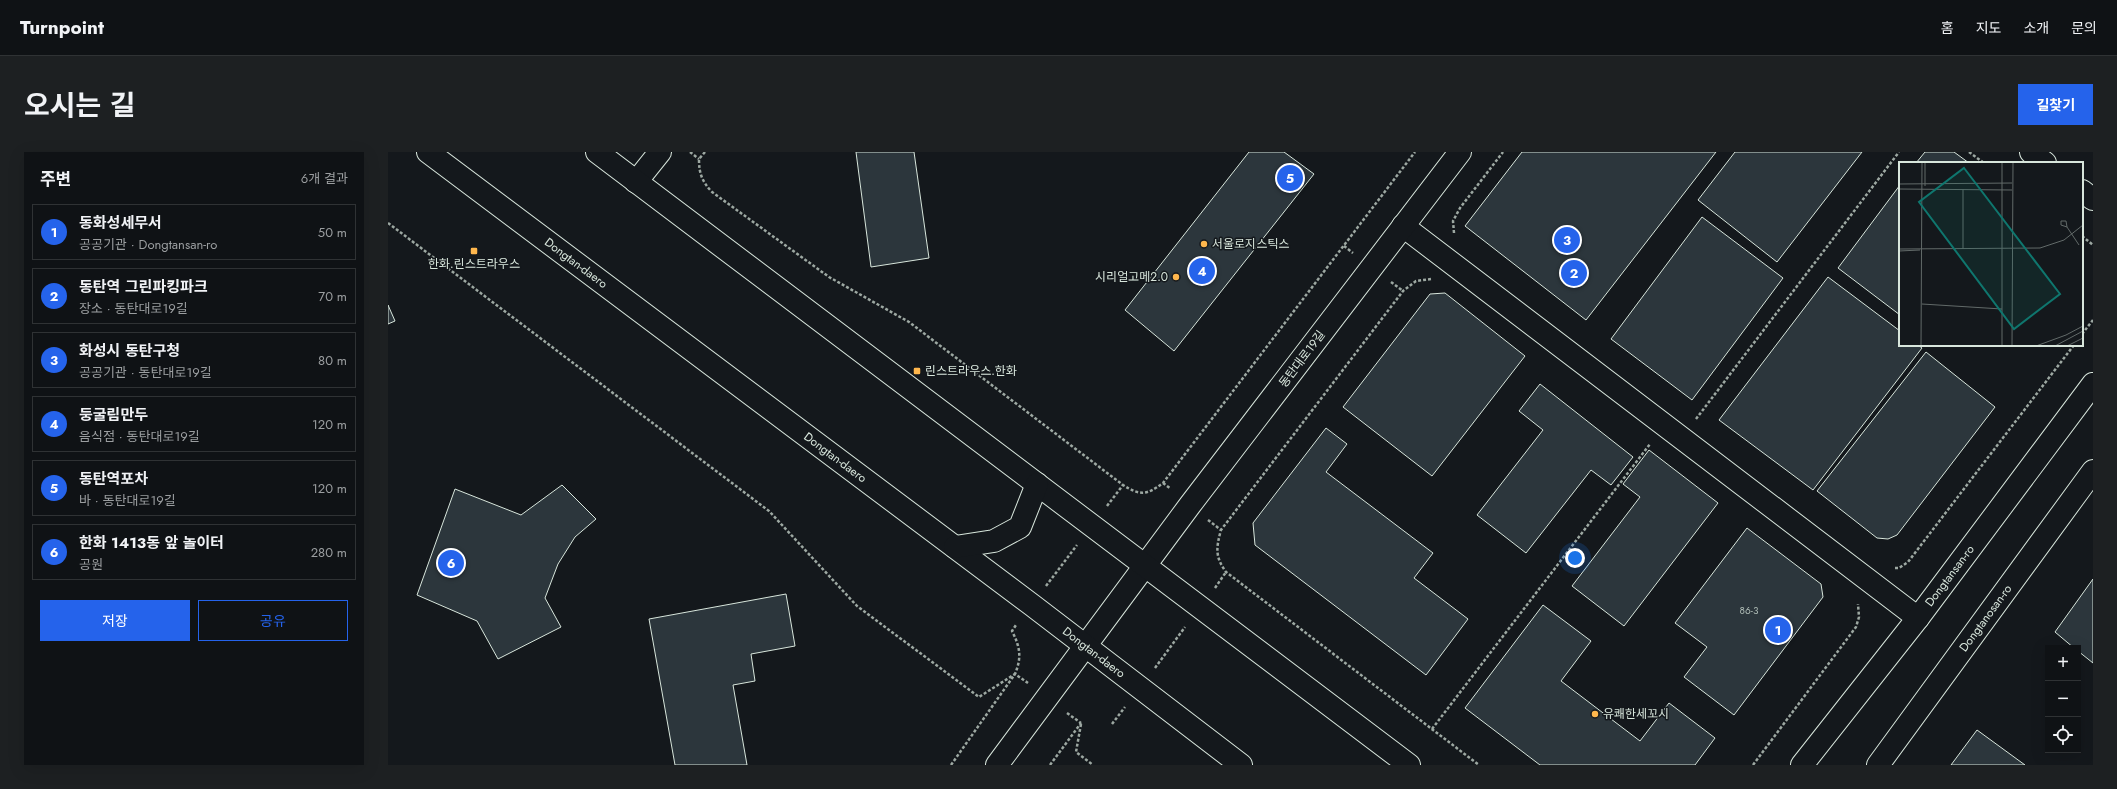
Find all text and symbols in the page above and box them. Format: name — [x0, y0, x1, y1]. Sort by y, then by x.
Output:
text: Turnpoint — [20, 14, 104, 41]
text: 홈 — [1941, 18, 1954, 38]
text: 지도 — [1976, 18, 2001, 38]
text: 소개 — [2023, 18, 2049, 38]
text: 문의 — [2071, 18, 2097, 38]
button: 길찾기 — [2018, 84, 2093, 125]
text: 오시는 길 — [24, 85, 135, 126]
inset map — [1899, 162, 2083, 346]
pin: 5 — [1277, 163, 1303, 193]
text: 주변 — [40, 167, 71, 191]
text: 6개 결과 — [301, 169, 348, 188]
text: 동화성세무서 — [79, 212, 162, 234]
text: 1 — [51, 223, 57, 242]
text: 50 m — [318, 223, 347, 242]
pin: 3 — [1554, 225, 1580, 255]
street label: Dongtan-daero — [541, 233, 612, 293]
text: 공공기관 · Dongtansan-ro — [79, 235, 217, 254]
place label: 서울로지스틱스 — [1212, 235, 1289, 253]
marker: 서울로지스틱스 — [1199, 239, 1209, 249]
marker: 한화.린스트라우스 — [469, 246, 479, 256]
place label: 한화.린스트라우스 — [428, 255, 520, 273]
pin: 4 — [1189, 256, 1215, 286]
pin: 2 — [1561, 258, 1587, 288]
place label: 시리얼고메2.0 — [1095, 268, 1168, 286]
marker: 시리얼고메2.0 — [1171, 272, 1181, 282]
text: 동탄역 그린파킹파크 — [79, 276, 208, 298]
text: 2 — [50, 287, 58, 306]
text: 70 m — [318, 287, 347, 306]
text: 장소 · 동탄대로19길 — [79, 299, 188, 318]
street label: 동탄대로19길 — [1274, 327, 1330, 391]
text: 화성시 동탄구청 — [79, 340, 180, 362]
text: 3 — [50, 351, 58, 370]
text: 80 m — [318, 351, 347, 370]
place label: 린스트라우스.한화 — [925, 362, 1017, 380]
text: 공공기관 · 동탄대로19길 — [79, 363, 212, 382]
marker: 린스트라우스.한화 — [912, 366, 922, 376]
text: 둥굴림만두 — [79, 404, 148, 426]
text: 4 — [49, 415, 59, 434]
text: 120 m — [312, 415, 347, 434]
text: 음식점 · 동탄대로19길 — [79, 427, 200, 446]
street label: Dongtan-daero — [800, 428, 871, 487]
text: 동탄역포차 — [79, 468, 148, 490]
text: 5 — [50, 479, 58, 498]
text: 120 m — [312, 479, 347, 498]
text: 바 · 동탄대로19길 — [79, 491, 176, 510]
text: 한화 1413동 앞 놀이터 — [79, 532, 224, 554]
street label: Dongtansan-ro — [1921, 541, 1979, 610]
text: 6 — [50, 543, 58, 562]
text: 280 m — [311, 543, 347, 562]
pin: 6 — [438, 548, 464, 578]
your location — [1565, 548, 1585, 568]
text: 공원 — [79, 555, 103, 574]
street label: Dongtanosan-ro — [1955, 580, 2016, 655]
button: 저장 — [40, 600, 190, 641]
button: 공유 — [198, 600, 348, 641]
house number: 86-3 — [1740, 603, 1759, 618]
pin: 1 — [1765, 615, 1791, 645]
street label: Dongtan-daero — [1059, 623, 1129, 683]
map controls — [2045, 645, 2081, 753]
button: + — [2045, 645, 2081, 681]
button: − — [2045, 681, 2081, 717]
place label: 유쾌한세꼬시 — [1603, 705, 1669, 723]
marker: 유쾌한세꼬시 — [1590, 709, 1600, 719]
button: locate — [2045, 717, 2081, 753]

